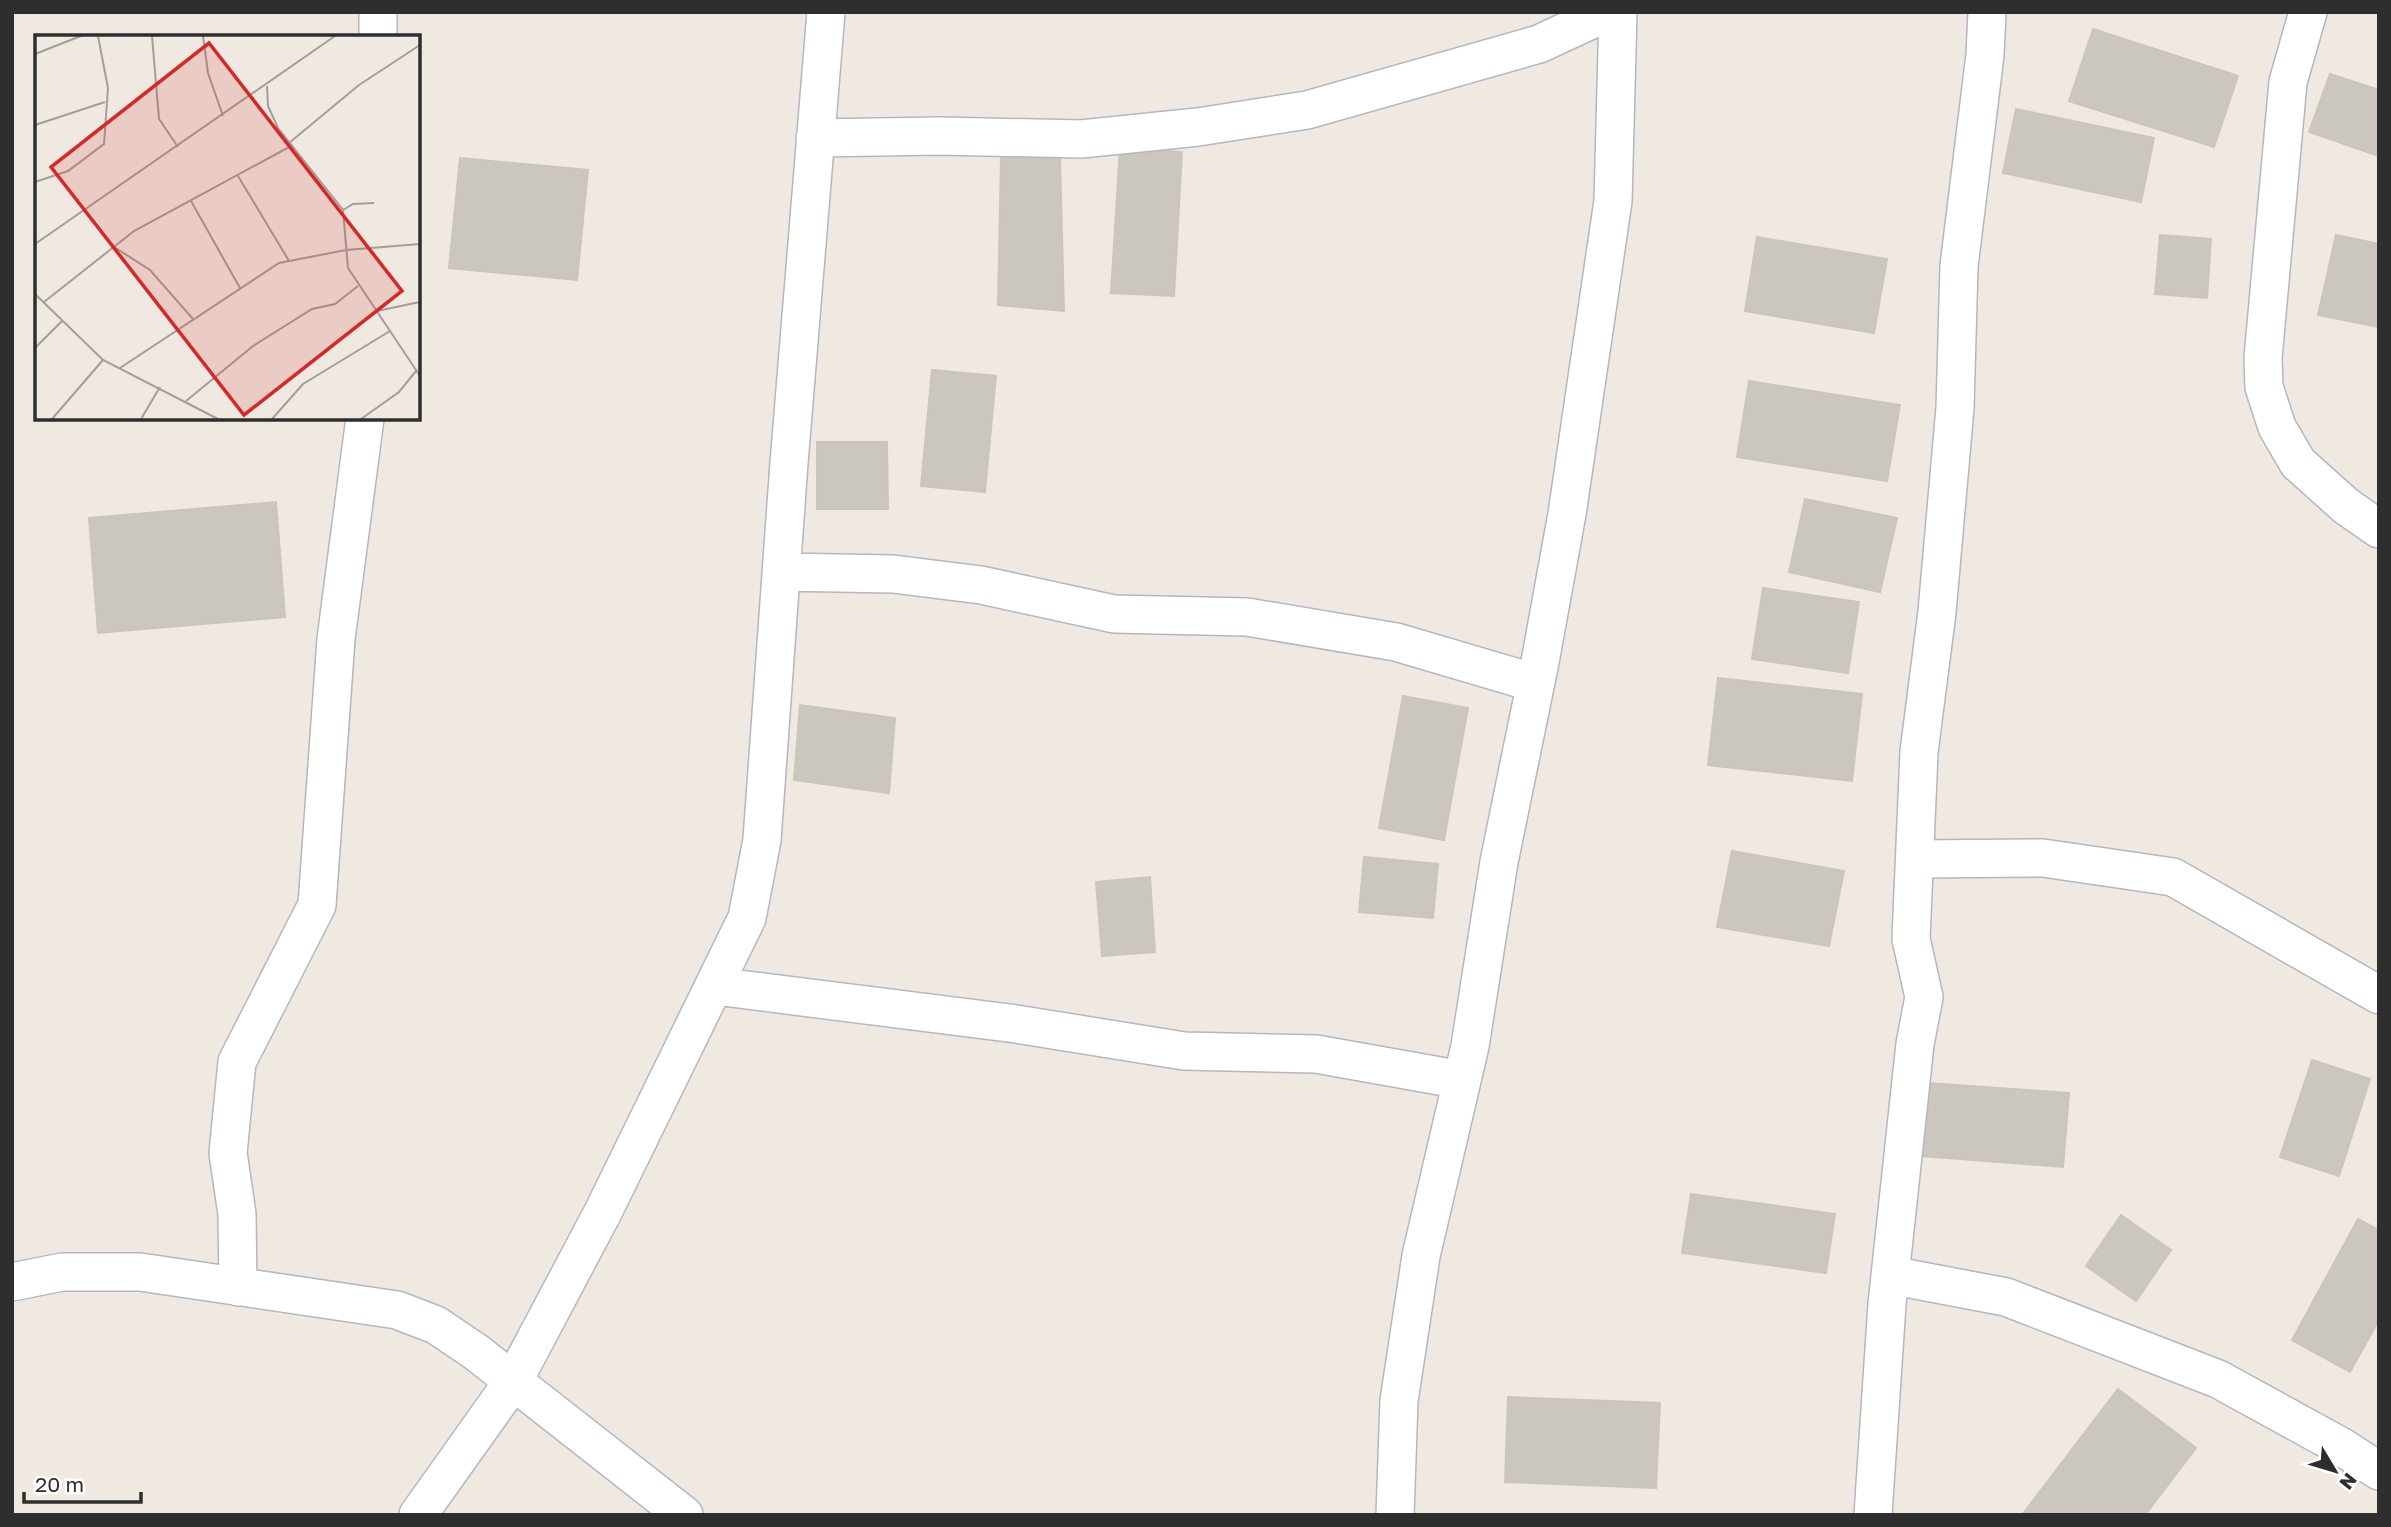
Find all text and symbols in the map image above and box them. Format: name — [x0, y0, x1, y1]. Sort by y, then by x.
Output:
inset map — [35, 35, 420, 420]
north arrow — [2300, 1436, 2370, 1506]
scale bar — [24, 1460, 142, 1504]
text: N — [2335, 1469, 2362, 1495]
text: 20 m — [35, 1471, 84, 1497]

